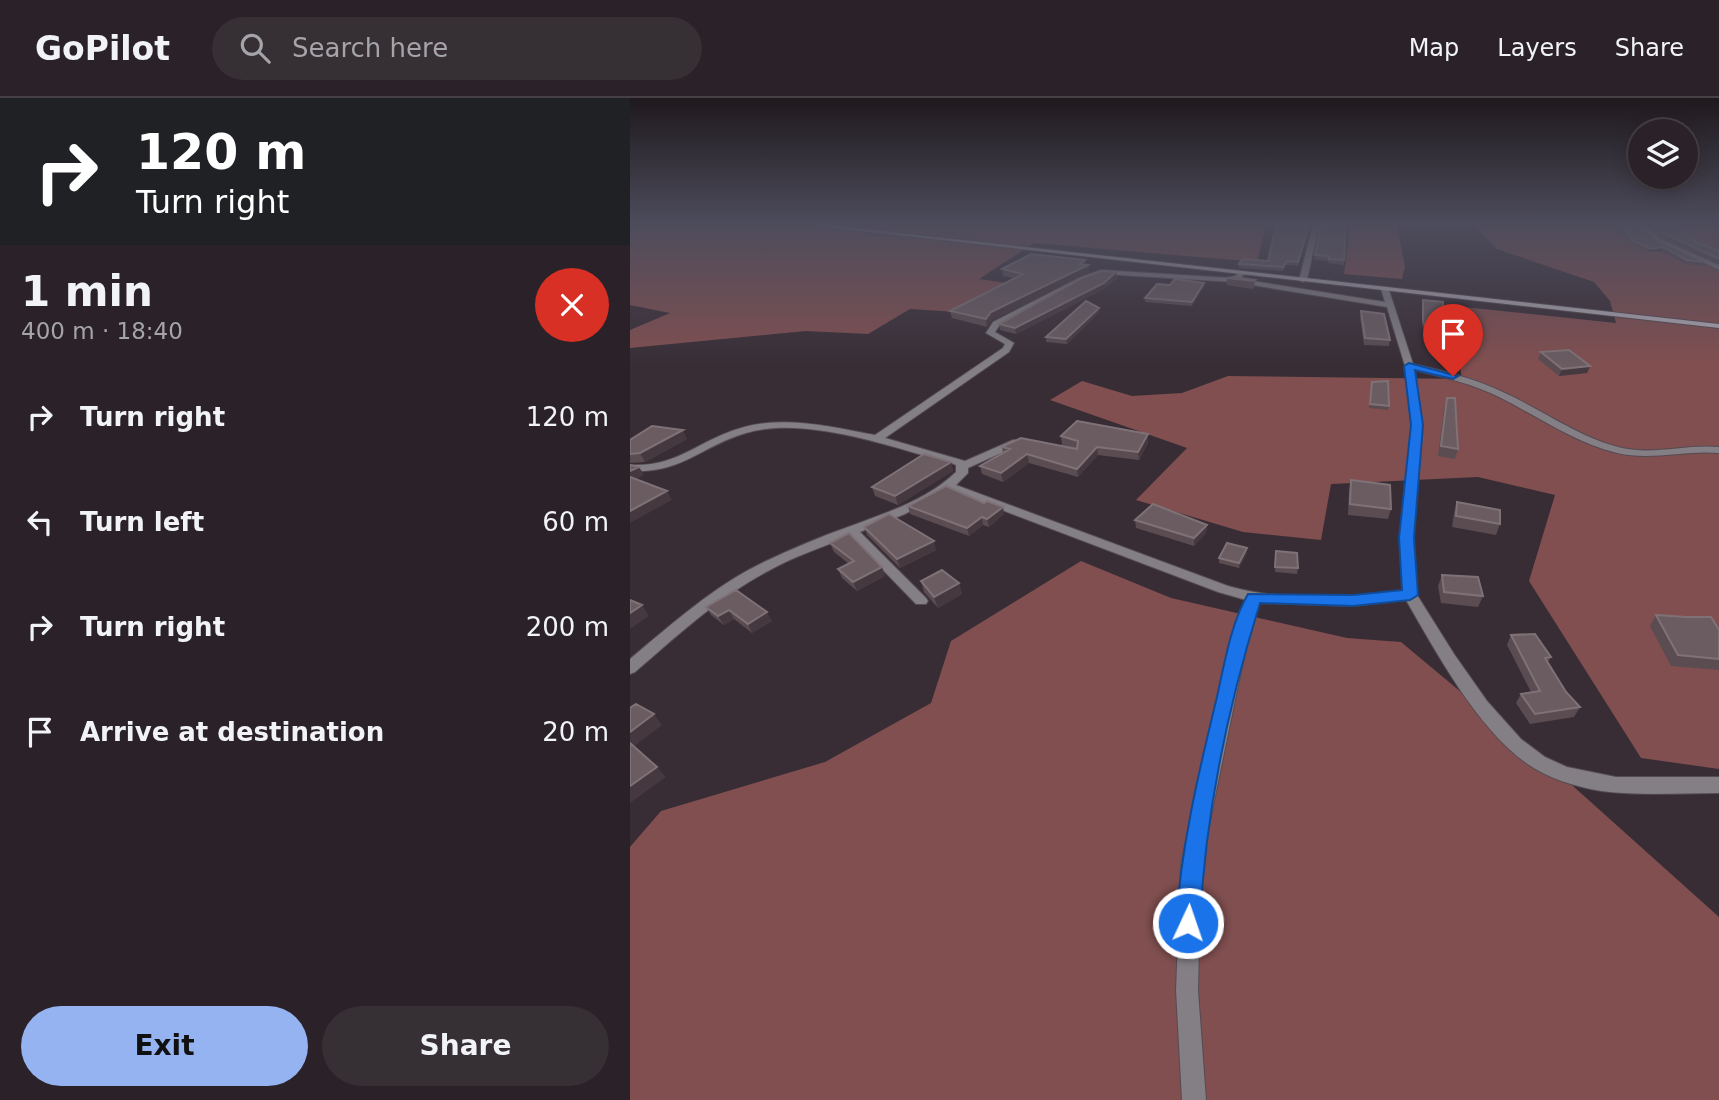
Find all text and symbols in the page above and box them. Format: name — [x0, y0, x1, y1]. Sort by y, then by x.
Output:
search box — [212, 17, 702, 80]
text: GoPilot — [35, 29, 170, 68]
icon: search — [236, 29, 274, 67]
text: Search here — [292, 33, 448, 63]
text: Map — [1409, 34, 1459, 62]
text: Layers — [1497, 34, 1577, 62]
text: Share — [1615, 34, 1684, 62]
map controls — [1628, 119, 1698, 189]
button: layers — [1628, 119, 1698, 189]
text: 120 m — [136, 124, 306, 181]
icon: right — [21, 126, 112, 217]
text: Turn right — [136, 183, 289, 221]
text: 1 min — [21, 267, 153, 316]
button: close — [535, 268, 609, 342]
pin — [1423, 304, 1483, 376]
icon: arrive — [1434, 315, 1472, 353]
text: 400 m · 18:40 — [21, 318, 183, 344]
icon: right — [21, 398, 59, 436]
text: Turn right — [80, 402, 225, 432]
text: 120 m — [526, 402, 609, 432]
icon: left — [21, 503, 59, 541]
text: Turn left — [80, 507, 204, 537]
text: 60 m — [542, 507, 609, 537]
icon: right — [21, 608, 59, 646]
text: Turn right — [80, 612, 225, 642]
text: 200 m — [526, 612, 609, 642]
icon: arrive — [21, 713, 59, 751]
text: Arrive at destination — [80, 717, 384, 747]
text: 20 m — [542, 717, 609, 747]
position arrow — [1151, 886, 1225, 960]
button: Exit — [21, 1006, 308, 1086]
button: Share — [322, 1006, 609, 1086]

